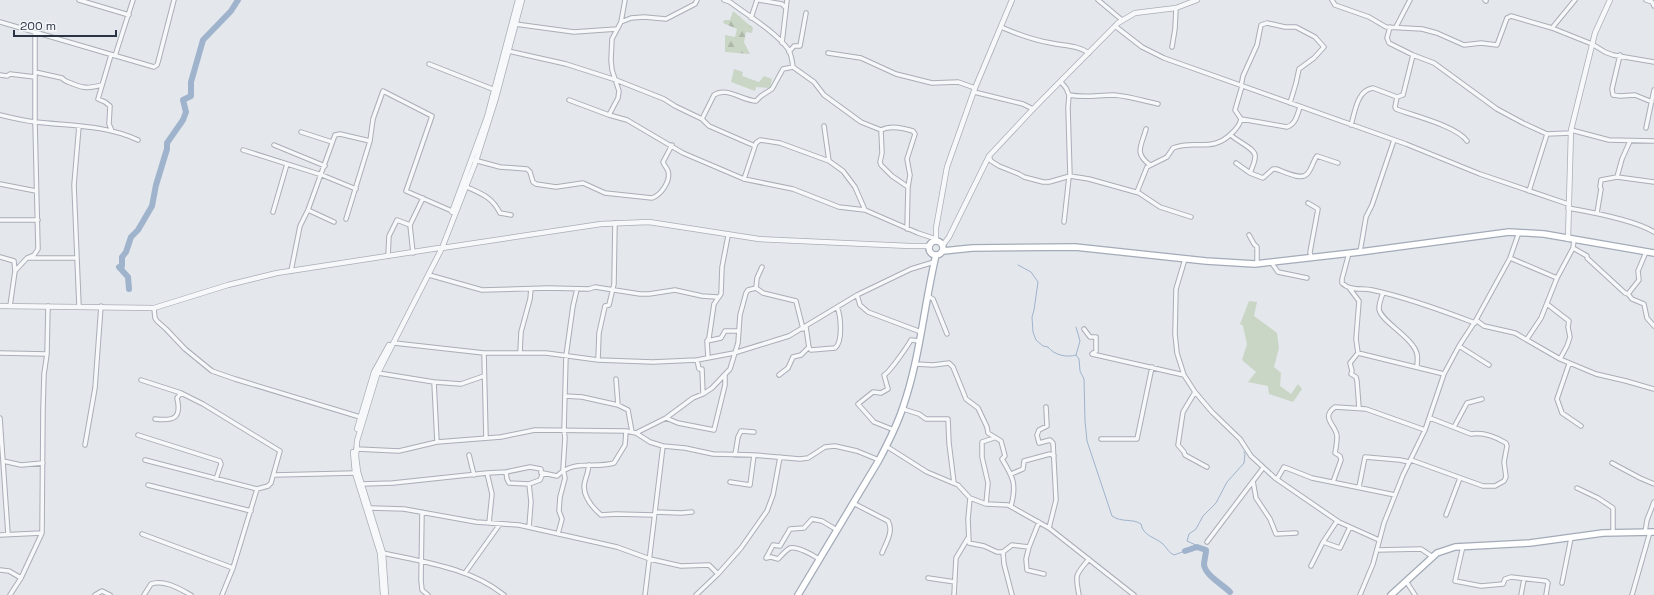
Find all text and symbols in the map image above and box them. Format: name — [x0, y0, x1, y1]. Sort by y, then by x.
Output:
scale bar — [14, 12, 116, 38]
text: 200 m — [20, 18, 56, 34]

